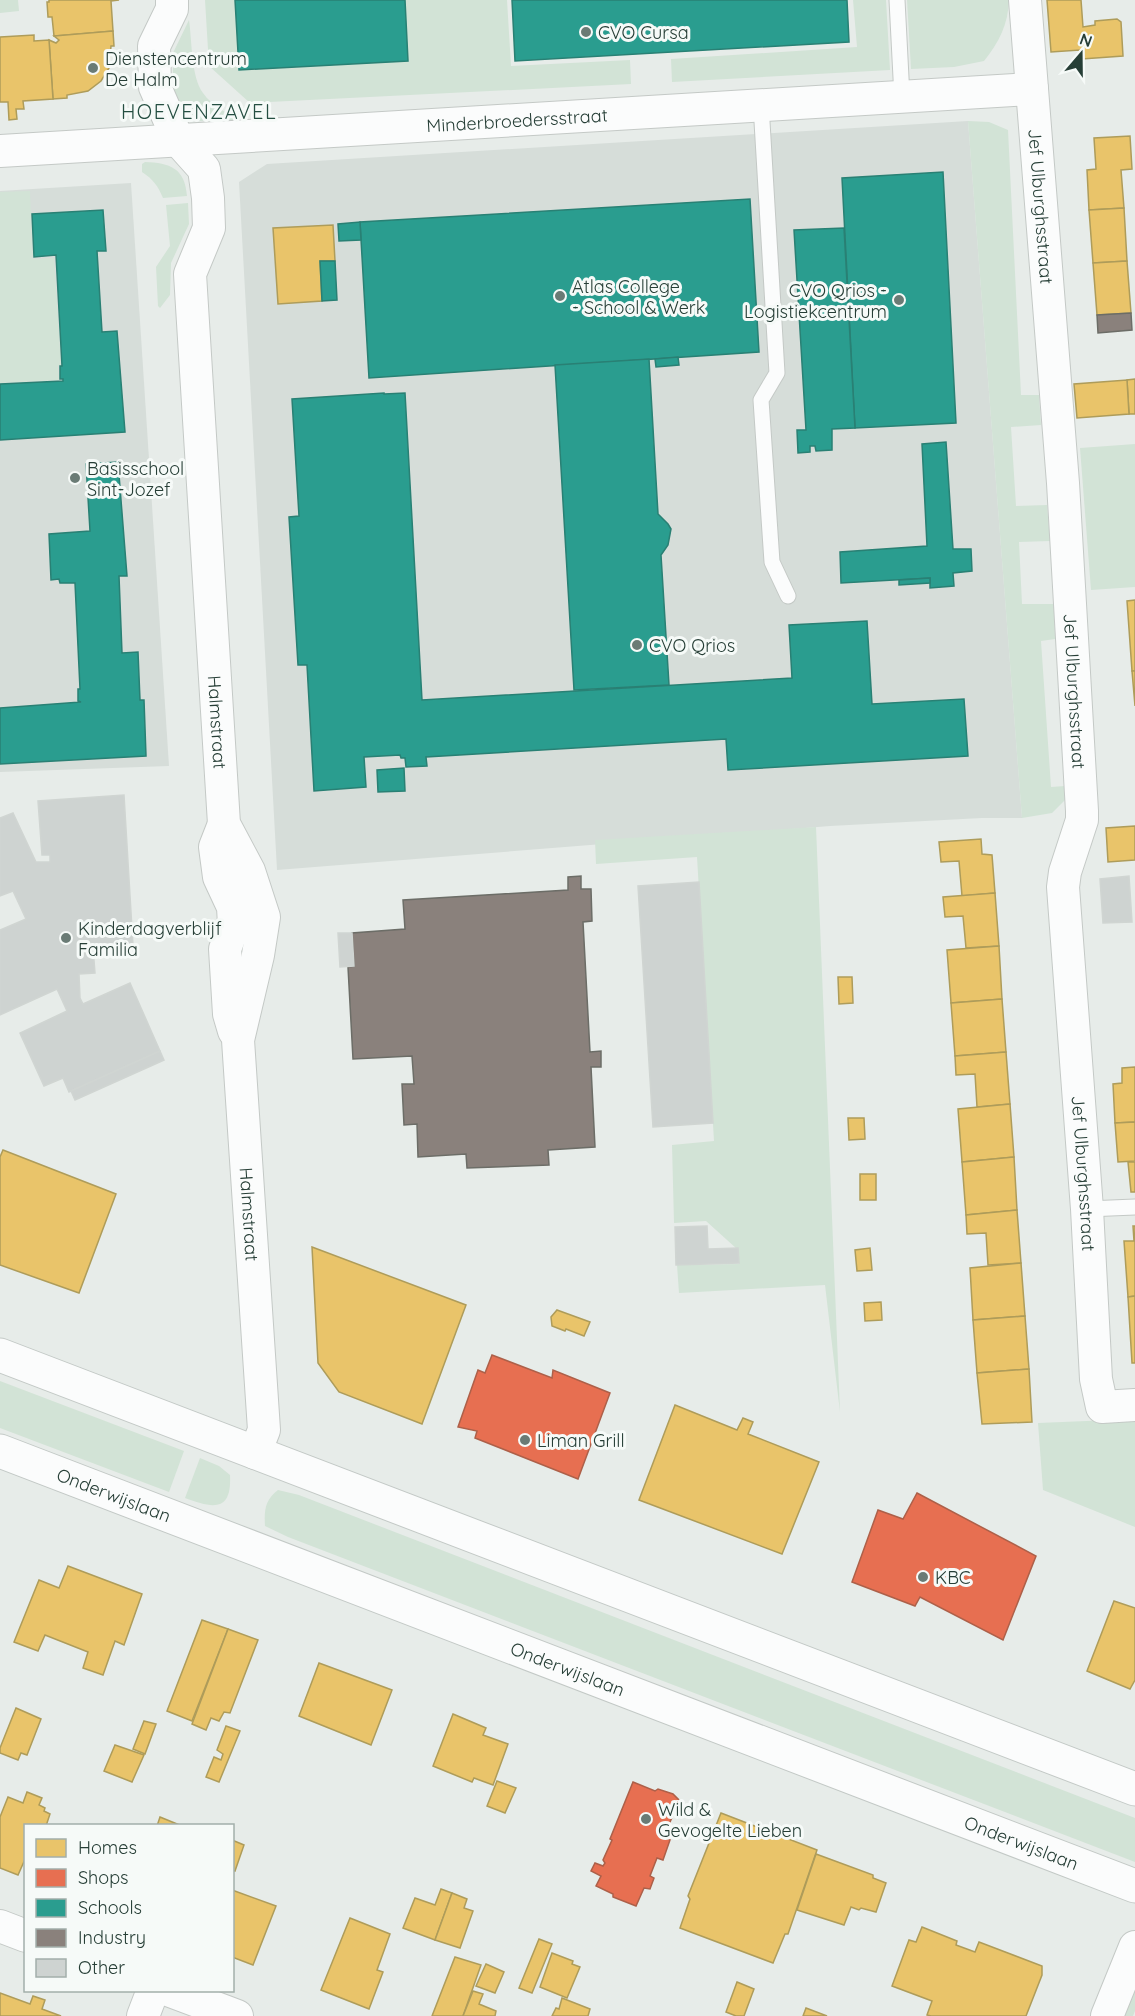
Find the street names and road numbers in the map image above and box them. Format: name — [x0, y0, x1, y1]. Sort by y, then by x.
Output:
street label: Minderbroedersstraat — [426, 103, 608, 137]
street label: Jef Ulburghsstraat — [1024, 128, 1059, 285]
street label: Jef Ulburghsstraat — [1059, 613, 1091, 770]
street label: Halmstraat — [203, 675, 232, 770]
street label: Jef Ulburghsstraat — [1067, 1095, 1101, 1252]
street label: Halmstraat — [235, 1167, 264, 1262]
street label: Onderwijslaan — [54, 1462, 174, 1527]
street label: Onderwijslaan — [507, 1636, 628, 1701]
street label: Onderwijslaan — [961, 1810, 1082, 1875]

